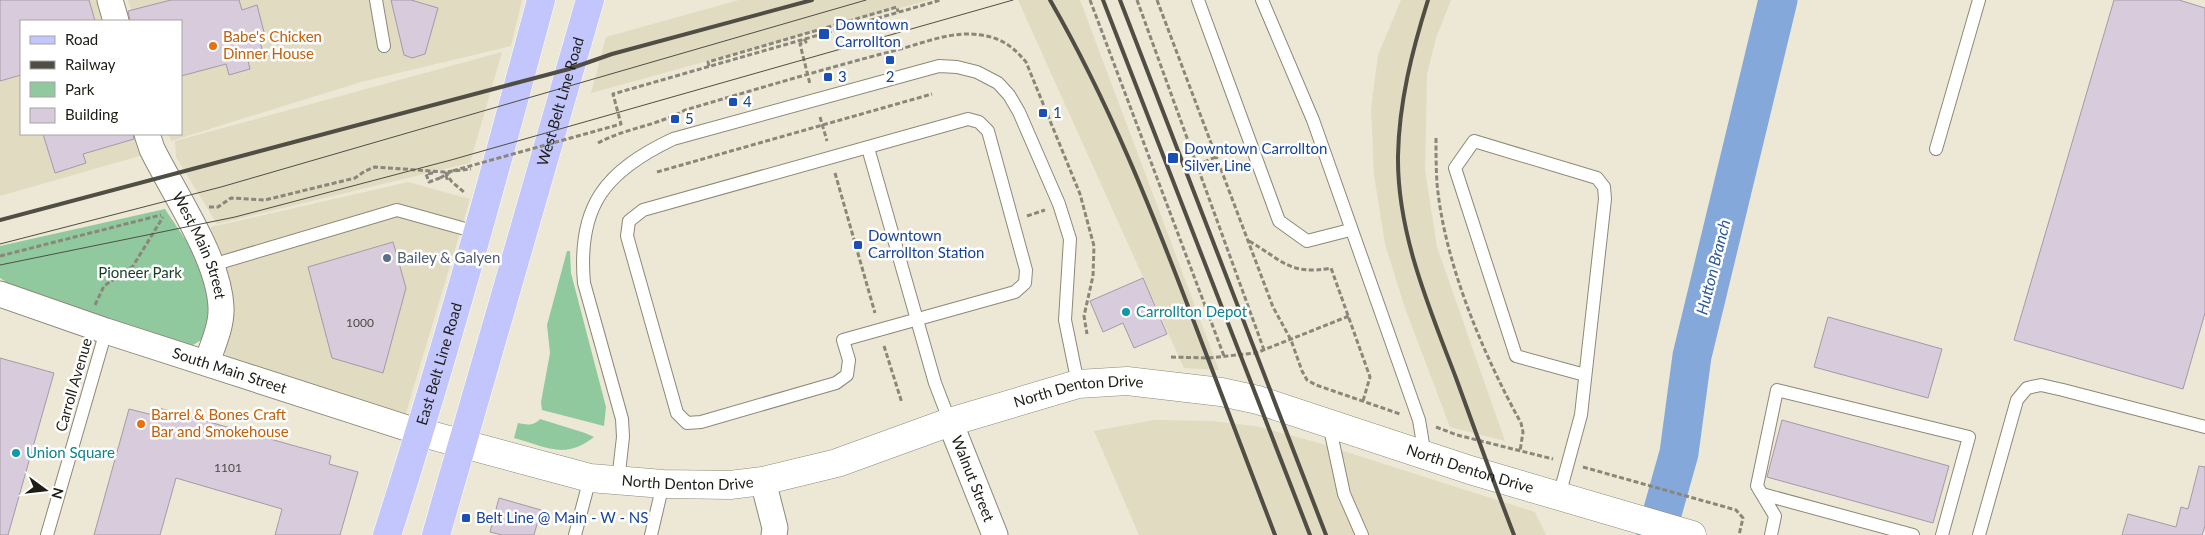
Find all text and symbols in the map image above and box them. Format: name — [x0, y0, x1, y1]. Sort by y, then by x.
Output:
place label: Downtown Carrollton — [835, 15, 909, 50]
legend — [20, 20, 182, 135]
place label: Babe's Chicken Dinner House — [223, 27, 322, 62]
marker: Downtown Carrollton — [817, 27, 831, 41]
text: Road — [65, 30, 98, 48]
street label: West Belt Line Road — [533, 35, 587, 168]
marker: Babe's Chicken Dinner House — [207, 40, 219, 52]
marker: 2 — [884, 54, 896, 66]
text: Railway — [65, 55, 116, 73]
place label: 3 — [838, 67, 847, 85]
place label: 2 — [886, 67, 894, 85]
marker: 3 — [822, 71, 834, 83]
text: Park — [65, 80, 95, 98]
place label: 4 — [743, 92, 752, 110]
marker: 4 — [727, 96, 739, 108]
place label: 1 — [1053, 103, 1062, 121]
text: Building — [65, 105, 118, 123]
marker: 1 — [1037, 107, 1049, 119]
place label: 5 — [685, 109, 694, 127]
marker: 5 — [669, 113, 681, 125]
place label: Downtown Carrollton Silver Line — [1184, 139, 1327, 174]
marker: Downtown Carrollton Silver Line — [1166, 151, 1180, 165]
street label: West Main Street — [169, 189, 230, 301]
water label: Hutton Branch — [1692, 217, 1734, 316]
place label: Downtown Carrollton Station — [868, 226, 984, 261]
marker: Downtown Carrollton Station — [852, 239, 864, 251]
place label: Bailey & Galyen — [397, 248, 500, 266]
marker: Bailey & Galyen — [381, 252, 393, 264]
park label: Pioneer Park — [98, 263, 182, 281]
street label: East Belt Line Road — [412, 300, 465, 427]
place label: Carrollton Depot — [1136, 302, 1248, 320]
marker: Carrollton Depot — [1120, 306, 1132, 318]
house number: 1000 — [346, 315, 374, 330]
street label: Carroll Avenue — [51, 336, 95, 434]
street label: South Main Street — [170, 343, 290, 397]
street label: North Denton Drive — [1011, 371, 1145, 411]
place label: Barrel & Bones Craft Bar and Smokehouse — [151, 405, 289, 440]
marker: Barrel & Bones Craft Bar and Smokehouse — [135, 418, 147, 430]
street label: Walnut Street — [948, 433, 999, 525]
street label: North Denton Drive — [1404, 440, 1536, 496]
place label: Union Square — [26, 443, 115, 461]
marker: Union Square — [10, 447, 22, 459]
house number: 1101 — [214, 460, 242, 475]
north arrow — [20, 465, 70, 515]
street label: North Denton Drive — [621, 471, 755, 493]
text: N — [48, 486, 68, 501]
place label: Belt Line @ Main - W - NS — [476, 508, 648, 526]
marker: Belt Line @ Main - W - NS — [460, 512, 472, 524]

